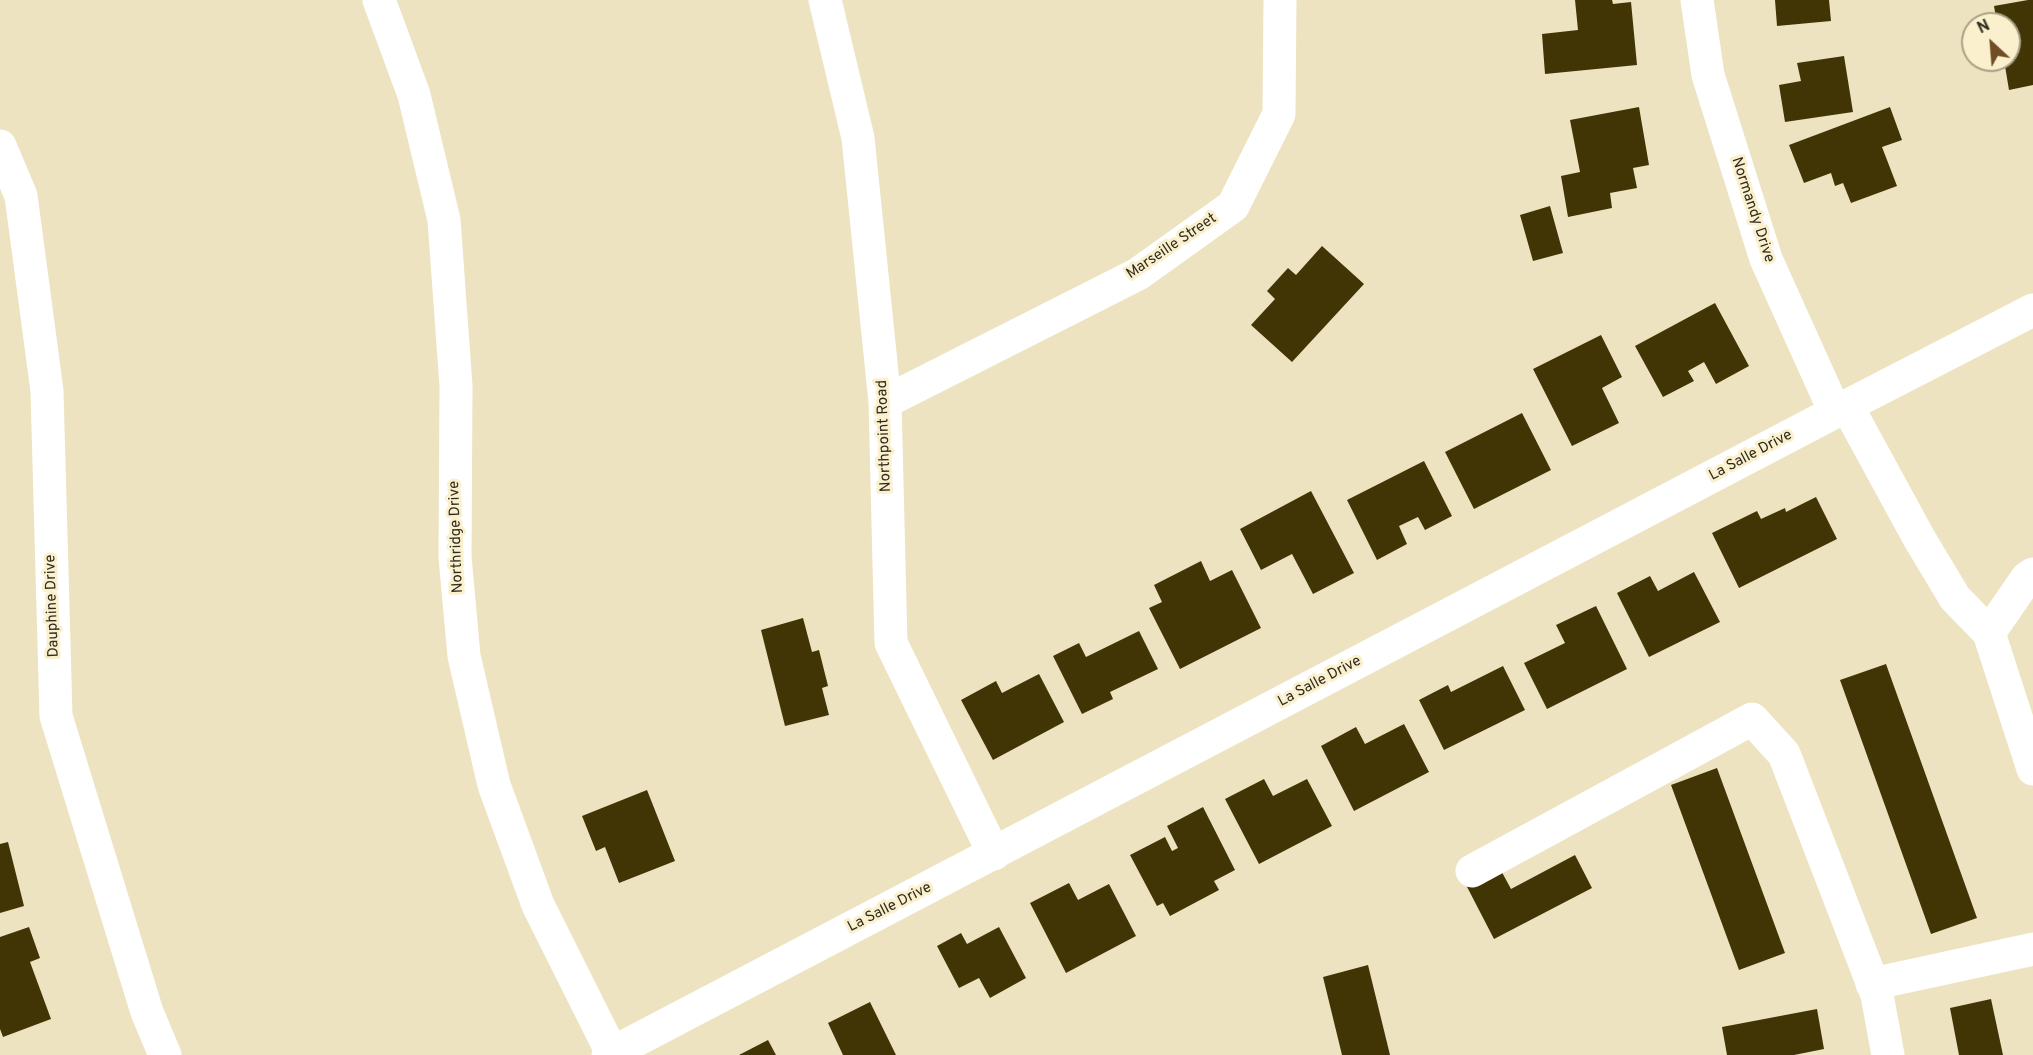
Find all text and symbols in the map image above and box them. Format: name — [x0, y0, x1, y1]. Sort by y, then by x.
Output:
north arrow — [1961, 12, 2021, 72]
text: N — [1974, 16, 1994, 39]
street label: Normandy Drive — [1726, 155, 1778, 265]
street label: Marseille Street — [1123, 210, 1221, 284]
street label: Northpoint Road — [874, 380, 896, 492]
street label: La Salle Drive — [1706, 427, 1796, 485]
street label: Northridge Drive — [446, 480, 468, 594]
street label: Dauphine Drive — [42, 554, 64, 658]
street label: La Salle Drive — [1275, 653, 1365, 711]
street label: La Salle Drive — [845, 879, 935, 937]

